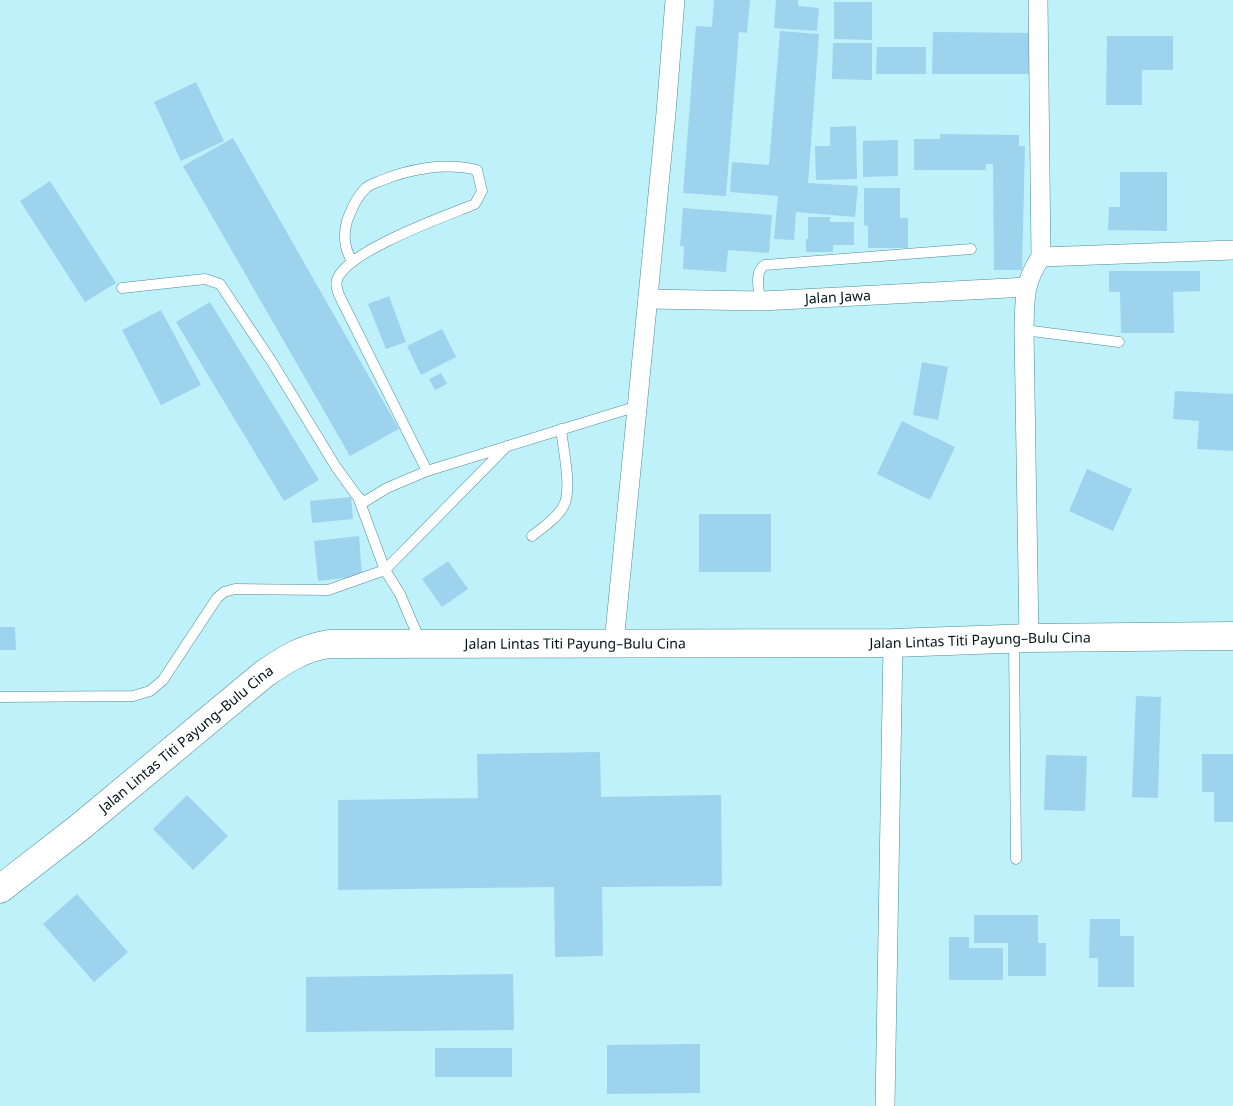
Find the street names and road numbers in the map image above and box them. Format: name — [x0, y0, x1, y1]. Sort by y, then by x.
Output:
street label: Jalan Jawa — [802, 285, 871, 308]
street label: Jalan Lintas Titi Payung–Bulu Cina — [868, 627, 1091, 652]
street label: Jalan Lintas Titi Payung–Bulu Cina — [463, 633, 686, 653]
street label: Jalan Lintas Titi Payung–Bulu Cina — [93, 660, 277, 818]

